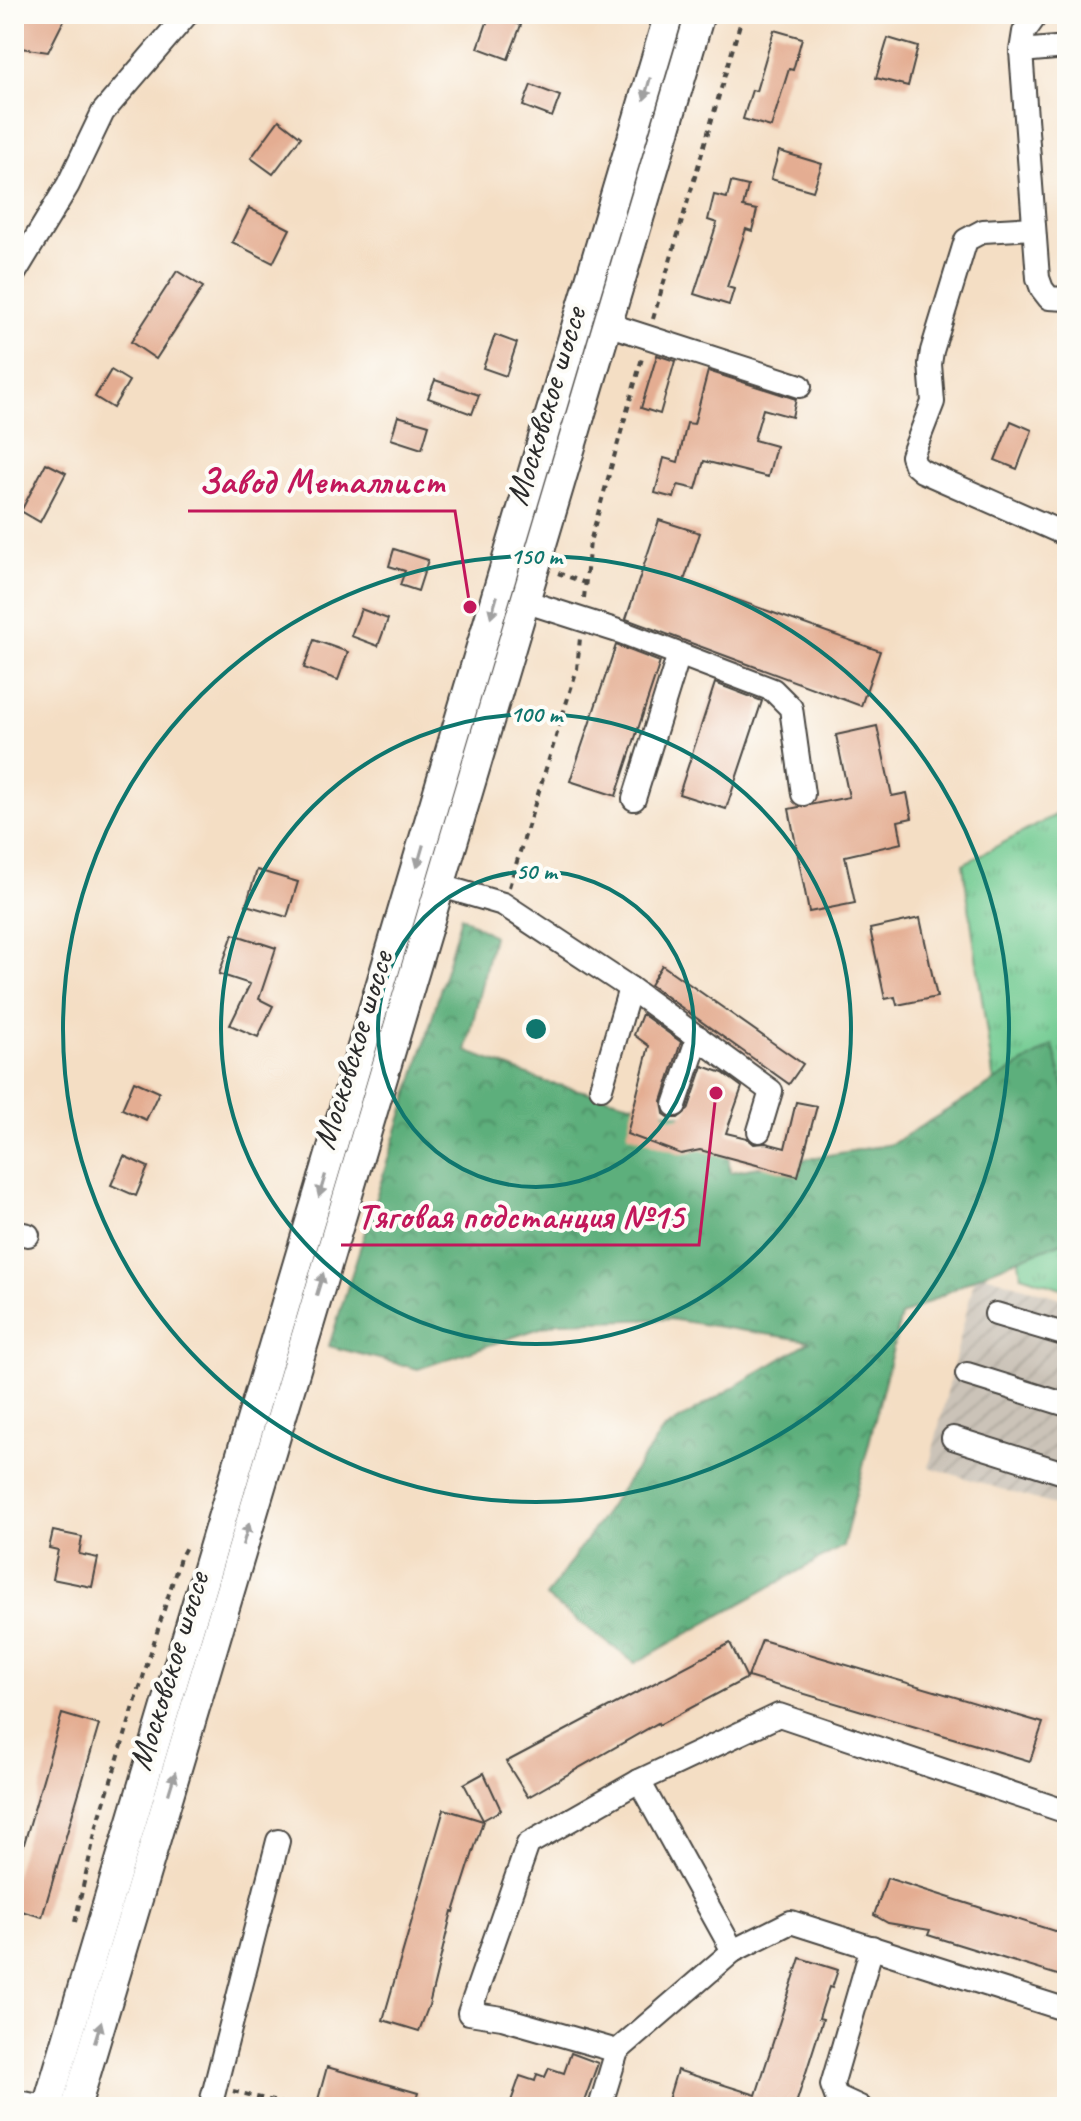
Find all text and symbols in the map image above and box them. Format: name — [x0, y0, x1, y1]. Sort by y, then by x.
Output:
one-way arrow — [640, 77, 653, 101]
street label: Московское шоссе — [495, 300, 596, 510]
callout: Завод Металлист — [188, 451, 455, 511]
text: Завод Металлист — [199, 458, 446, 504]
text: 150 m — [510, 541, 564, 571]
one-way arrow — [487, 595, 500, 619]
text: 100 m — [510, 699, 564, 729]
one-way arrow — [413, 844, 426, 868]
text: 50 m — [516, 856, 559, 886]
street label: Московское шоссе — [302, 944, 403, 1154]
centre of rings — [522, 1015, 550, 1043]
one-way arrow — [315, 1174, 328, 1198]
callout: Тяговая подстанция №15 — [341, 1185, 699, 1245]
text: Тяговая подстанция №15 — [357, 1193, 687, 1239]
one-way arrow — [314, 1272, 327, 1296]
one-way arrow — [240, 1521, 253, 1545]
street label: Московское шоссе — [118, 1565, 219, 1775]
one-way arrow — [166, 1771, 179, 1795]
one-way arrow — [92, 2020, 105, 2044]

